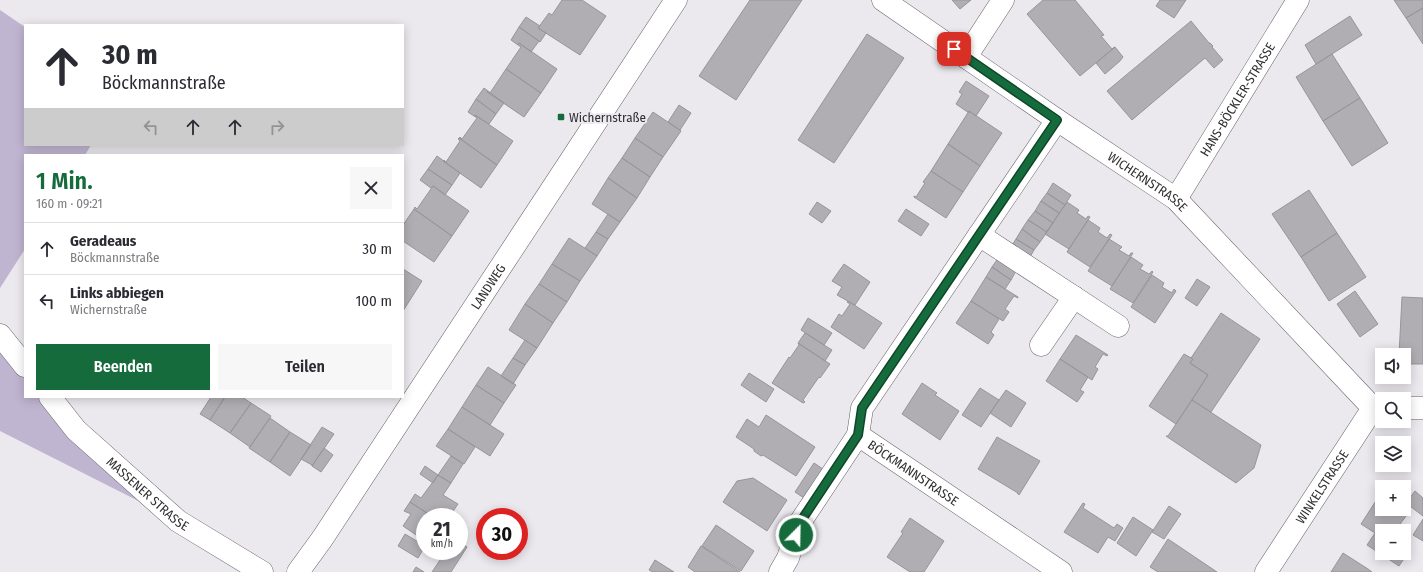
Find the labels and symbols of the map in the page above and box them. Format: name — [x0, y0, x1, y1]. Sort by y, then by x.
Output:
pin — [937, 32, 971, 66]
street label: HANS-BÖCKLER-STRASSE — [1197, 40, 1278, 159]
place label: Wichernstraße — [569, 110, 646, 125]
marker: Wichernstraße — [556, 112, 566, 122]
street label: WICHERNSTRASSE — [1105, 148, 1191, 214]
street label: LANDWEG — [468, 261, 508, 312]
street label: BÖCKMANNSTRASSE — [865, 437, 961, 508]
street label: WINKELSTRASSE — [1292, 447, 1351, 526]
street label: MASSENER STRASSE — [104, 454, 192, 533]
speed limit sign: 30 — [476, 508, 528, 560]
position arrow — [775, 514, 817, 556]

